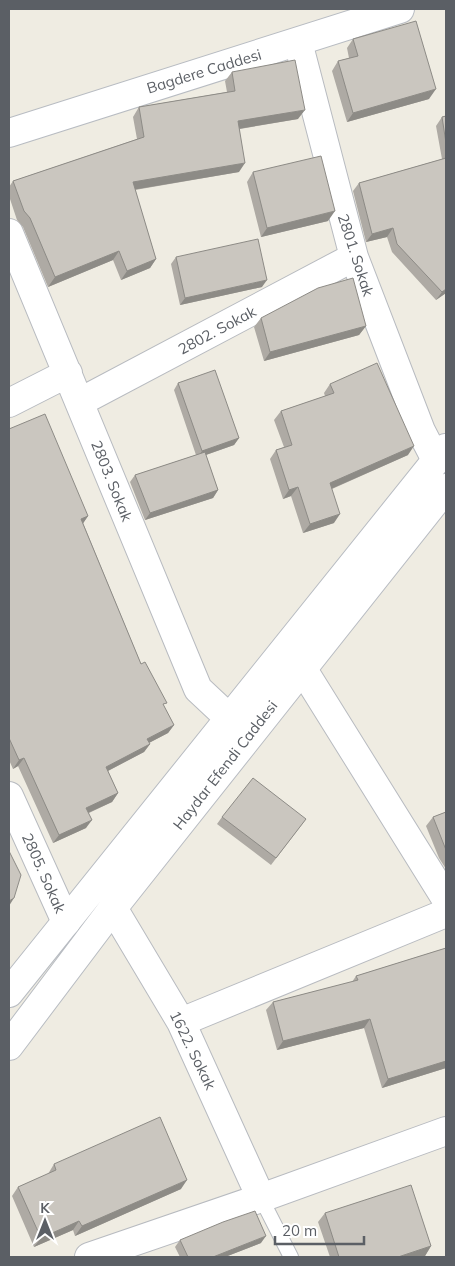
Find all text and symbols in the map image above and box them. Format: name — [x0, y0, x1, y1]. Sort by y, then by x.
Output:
street label: Bagdere Caddesi — [144, 45, 264, 97]
street label: 2801. Sokak — [334, 211, 378, 299]
street label: 2802. Sokak — [175, 301, 260, 358]
street label: 2803. Sokak — [87, 438, 137, 525]
street label: Haydar Efendi Caddesi — [169, 697, 281, 833]
street label: 2805. Sokak — [18, 830, 70, 916]
street label: 1622. Sokak — [166, 1007, 220, 1093]
north arrow — [20, 1196, 70, 1246]
text: K — [40, 1199, 50, 1217]
scale bar — [275, 1214, 364, 1246]
text: 20 m — [282, 1221, 317, 1240]

